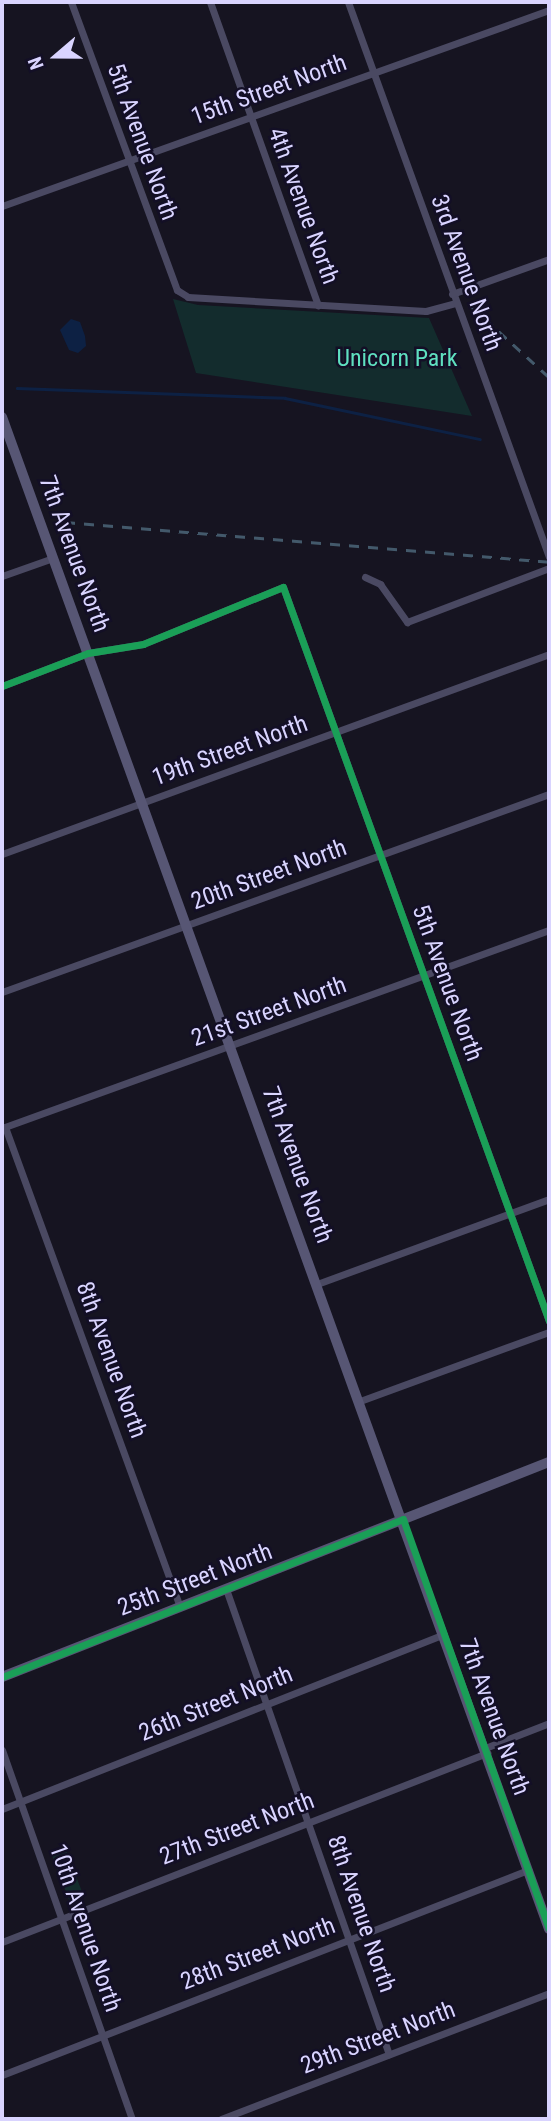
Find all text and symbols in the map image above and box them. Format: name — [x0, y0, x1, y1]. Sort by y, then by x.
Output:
north arrow — [21, 21, 91, 91]
street label: 15th Street North — [187, 49, 351, 131]
text: N — [23, 54, 49, 73]
street label: 5th Avenue North — [100, 60, 184, 224]
street label: 4th Avenue North — [261, 124, 345, 288]
street label: 3rd Avenue North — [424, 191, 508, 355]
park label: Unicorn Park — [337, 345, 457, 373]
street label: 7th Avenue North — [32, 472, 116, 636]
street label: 19th Street North — [148, 710, 312, 792]
street label: 20th Street North — [187, 834, 351, 916]
street label: 5th Avenue North — [405, 901, 489, 1065]
street label: 21st Street North — [188, 971, 350, 1053]
street label: 7th Avenue North — [255, 1083, 339, 1247]
street label: 8th Avenue North — [69, 1278, 153, 1442]
street label: 25th Street North — [114, 1537, 276, 1623]
street label: 7th Avenue North — [452, 1635, 536, 1799]
street label: 26th Street North — [135, 1660, 297, 1748]
street label: 27th Street North — [156, 1786, 318, 1872]
street label: 8th Avenue North — [321, 1832, 401, 1996]
street label: 10th Avenue North — [43, 1840, 127, 2016]
street label: 28th Street North — [177, 1911, 339, 1997]
street label: 29th Street North — [297, 1995, 459, 2081]

